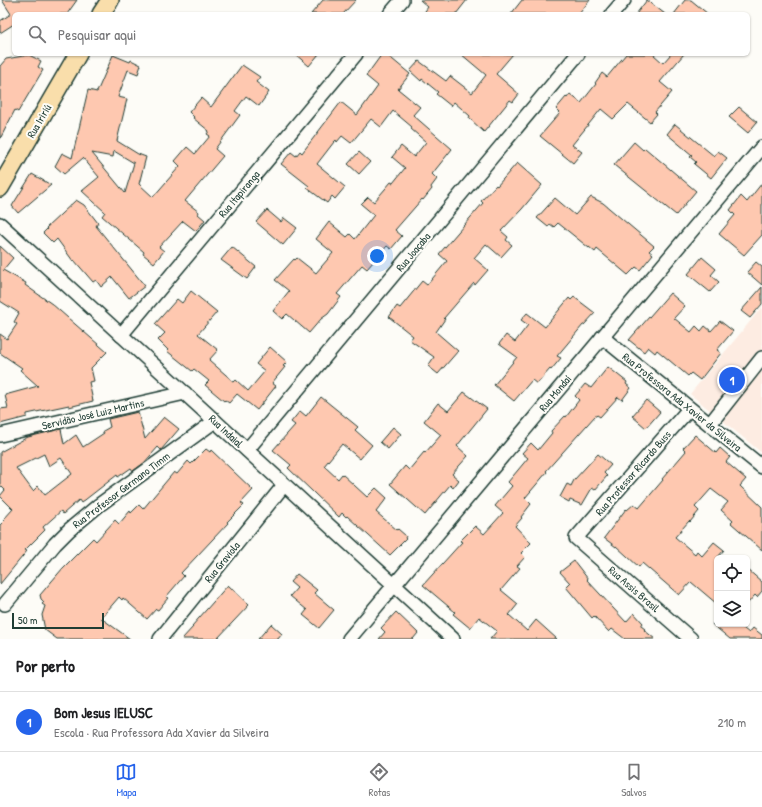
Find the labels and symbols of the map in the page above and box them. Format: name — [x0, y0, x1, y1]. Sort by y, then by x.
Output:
street label: Rua Iririú — [24, 101, 55, 140]
street label: Rua Itapiranga — [215, 167, 263, 220]
street label: Rua Joaçaba — [393, 229, 434, 274]
your location — [367, 246, 387, 266]
street label: Rua Professora Ada Xavier da Silveira — [620, 350, 745, 455]
pin: 1 — [719, 365, 745, 395]
street label: Rua Mondaí — [536, 372, 574, 414]
street label: Servidão José Luiz Martins — [41, 395, 145, 433]
street label: Rua Indaial — [206, 412, 246, 451]
street label: Rua Professor Ricardo Buss — [592, 428, 674, 518]
street label: Rua Professor Germano Timm — [70, 448, 173, 531]
street label: Rua Graviola — [201, 538, 243, 585]
street label: Rua Assis Brasil — [606, 563, 662, 615]
scale bar — [12, 611, 104, 630]

